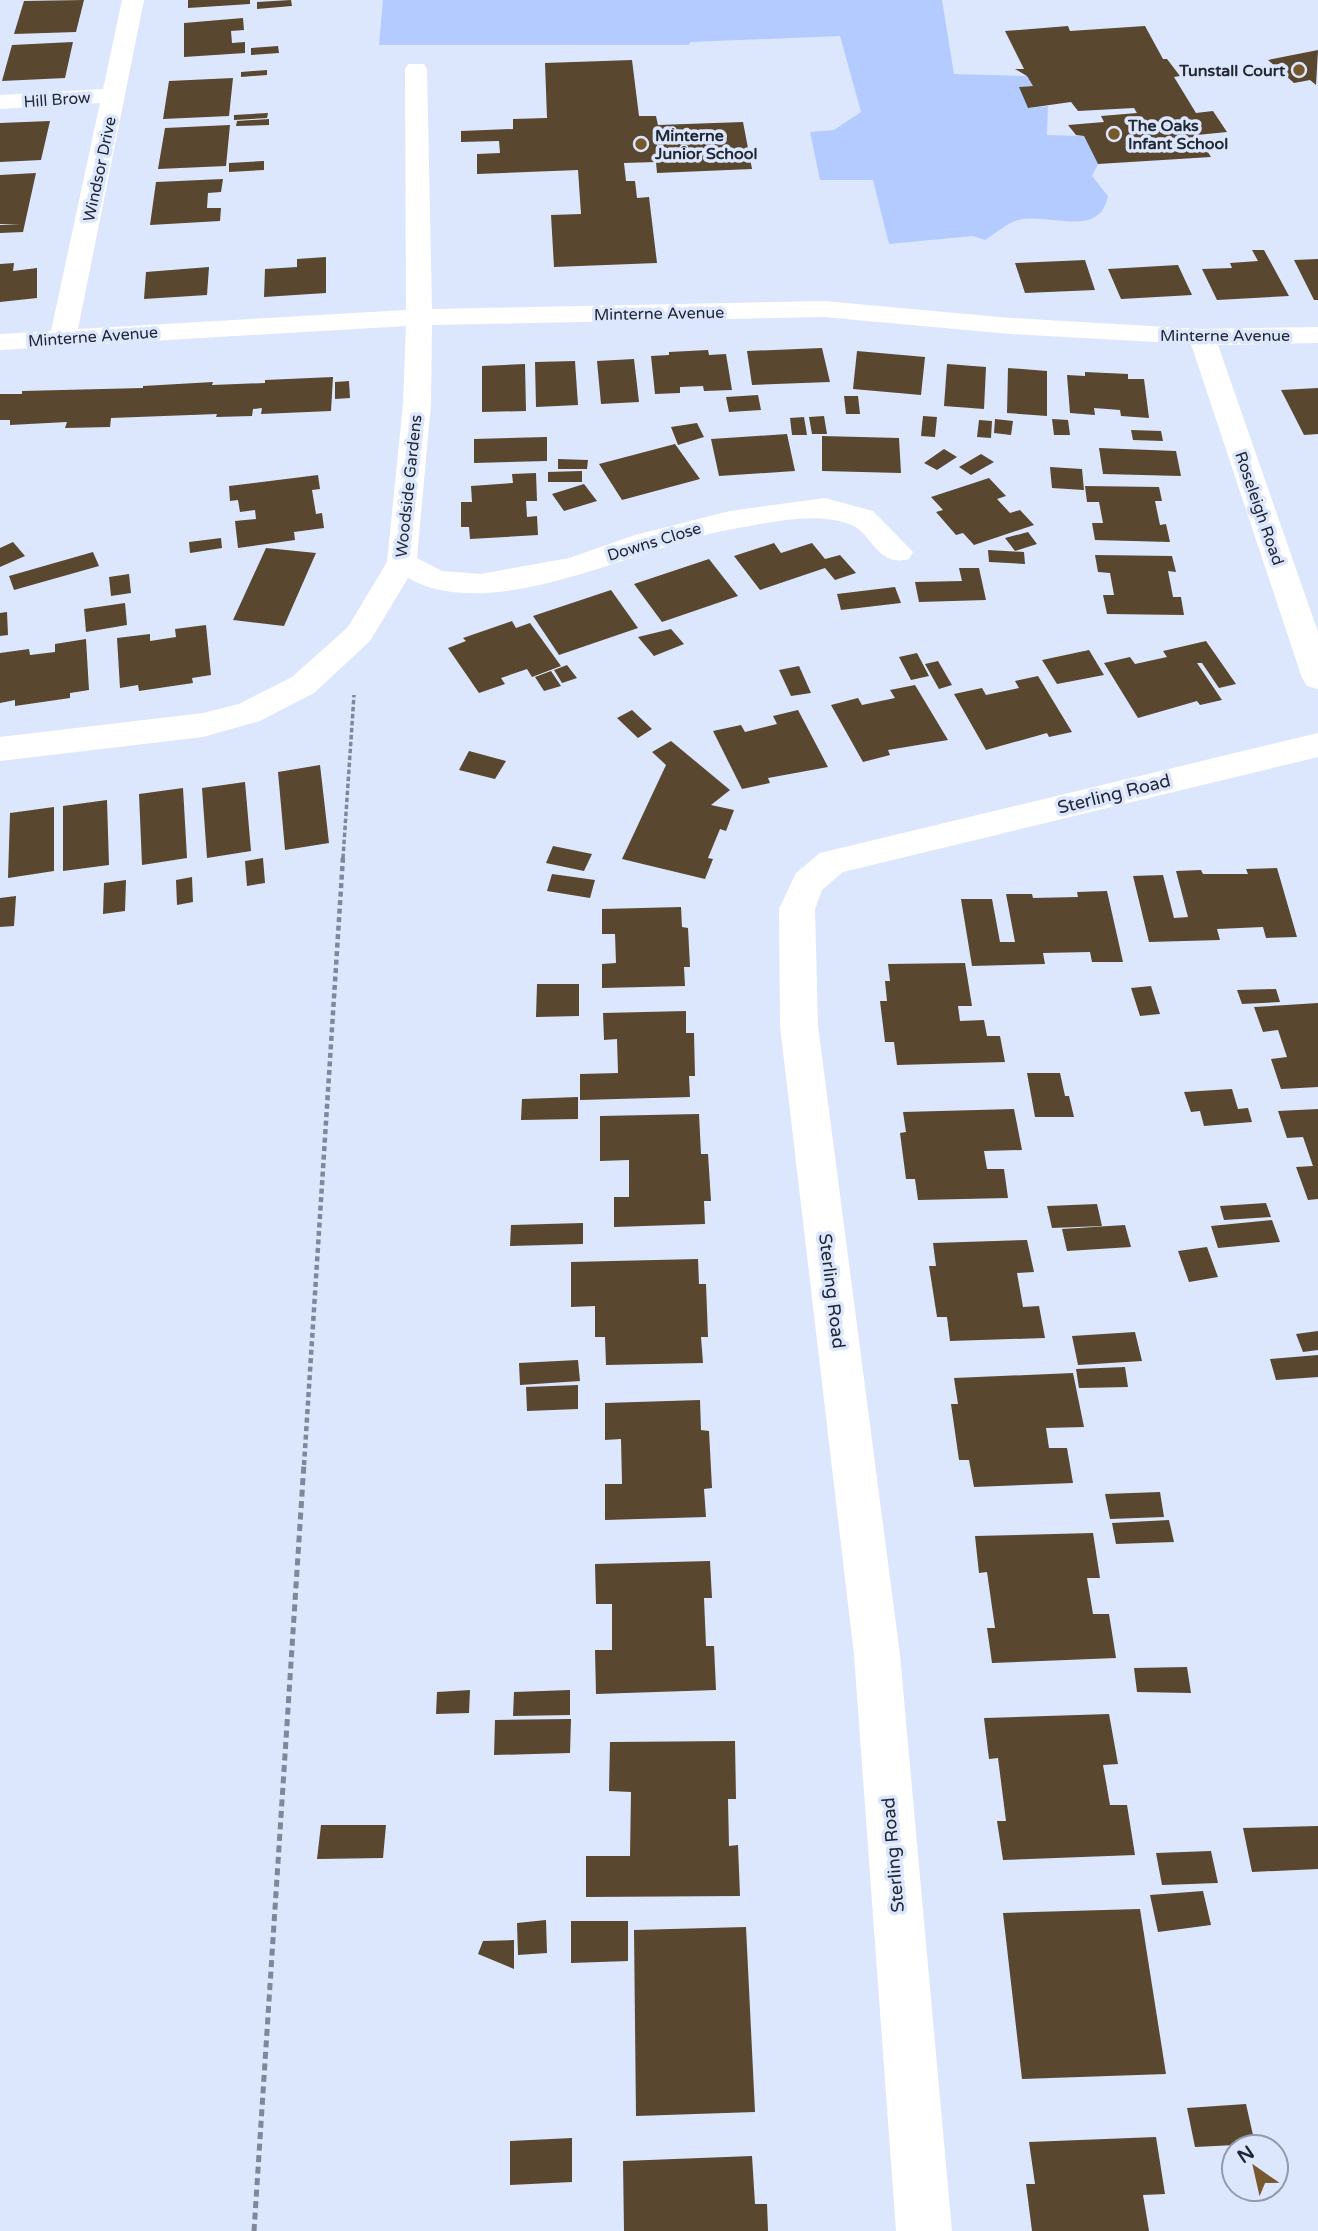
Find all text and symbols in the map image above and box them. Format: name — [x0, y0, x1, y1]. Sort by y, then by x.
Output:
place label: Tunstall Court — [1178, 61, 1286, 81]
marker: Tunstall Court — [1291, 62, 1307, 78]
street label: Hill Brow — [23, 88, 92, 112]
street label: Windsor Drive — [79, 115, 121, 224]
place label: The Oaks Infant School — [1127, 116, 1228, 154]
place label: Minterne Junior School — [654, 126, 758, 164]
marker: The Oaks Infant School — [1106, 126, 1122, 142]
marker: Minterne Junior School — [633, 136, 649, 152]
street label: Minterne Avenue — [594, 303, 724, 325]
street label: Minterne Avenue — [27, 322, 159, 352]
street label: Minterne Avenue — [1160, 326, 1290, 346]
street label: Woodside Gardens — [392, 414, 426, 559]
street label: Roseleigh Road — [1230, 449, 1288, 568]
street label: Downs Close — [605, 518, 704, 566]
street label: Sterling Road — [1055, 769, 1173, 819]
street label: Sterling Road — [814, 1232, 850, 1350]
street label: Sterling Road — [877, 1796, 909, 1914]
north arrow — [1220, 2133, 1290, 2203]
text: N — [1234, 2141, 1259, 2168]

